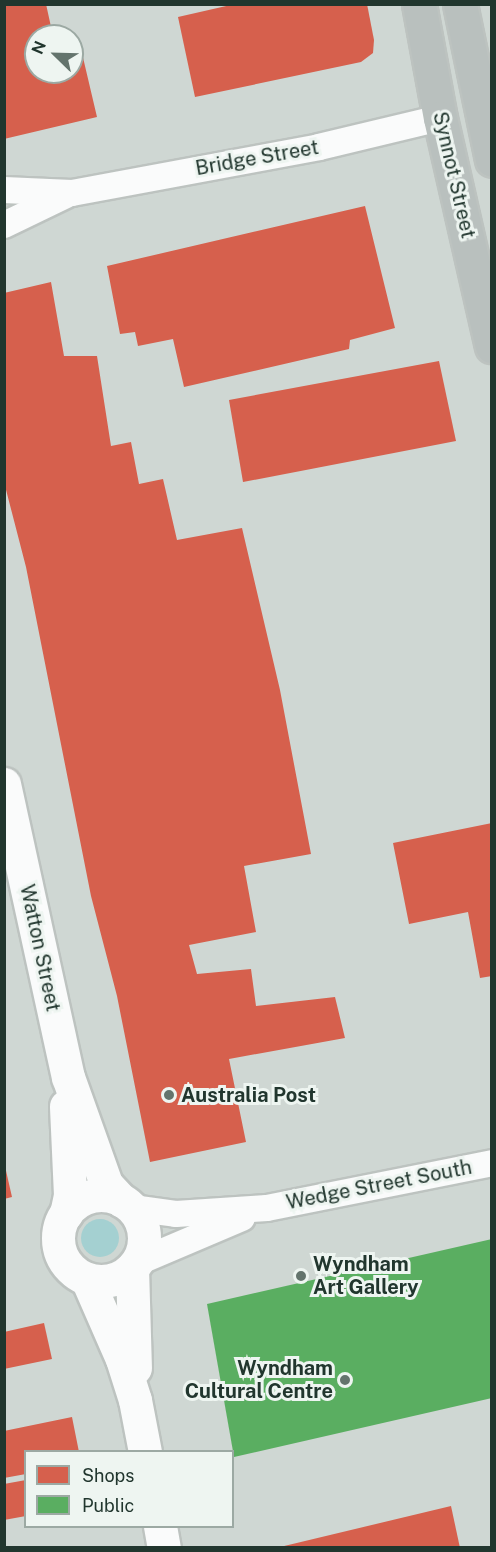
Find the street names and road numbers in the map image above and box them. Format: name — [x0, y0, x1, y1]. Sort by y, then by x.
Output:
street label: Synnot Street — [428, 109, 480, 241]
street label: Bridge Street — [193, 135, 321, 181]
street label: Watton Street — [15, 882, 65, 1014]
street label: Wedge Street South — [284, 1155, 474, 1215]

